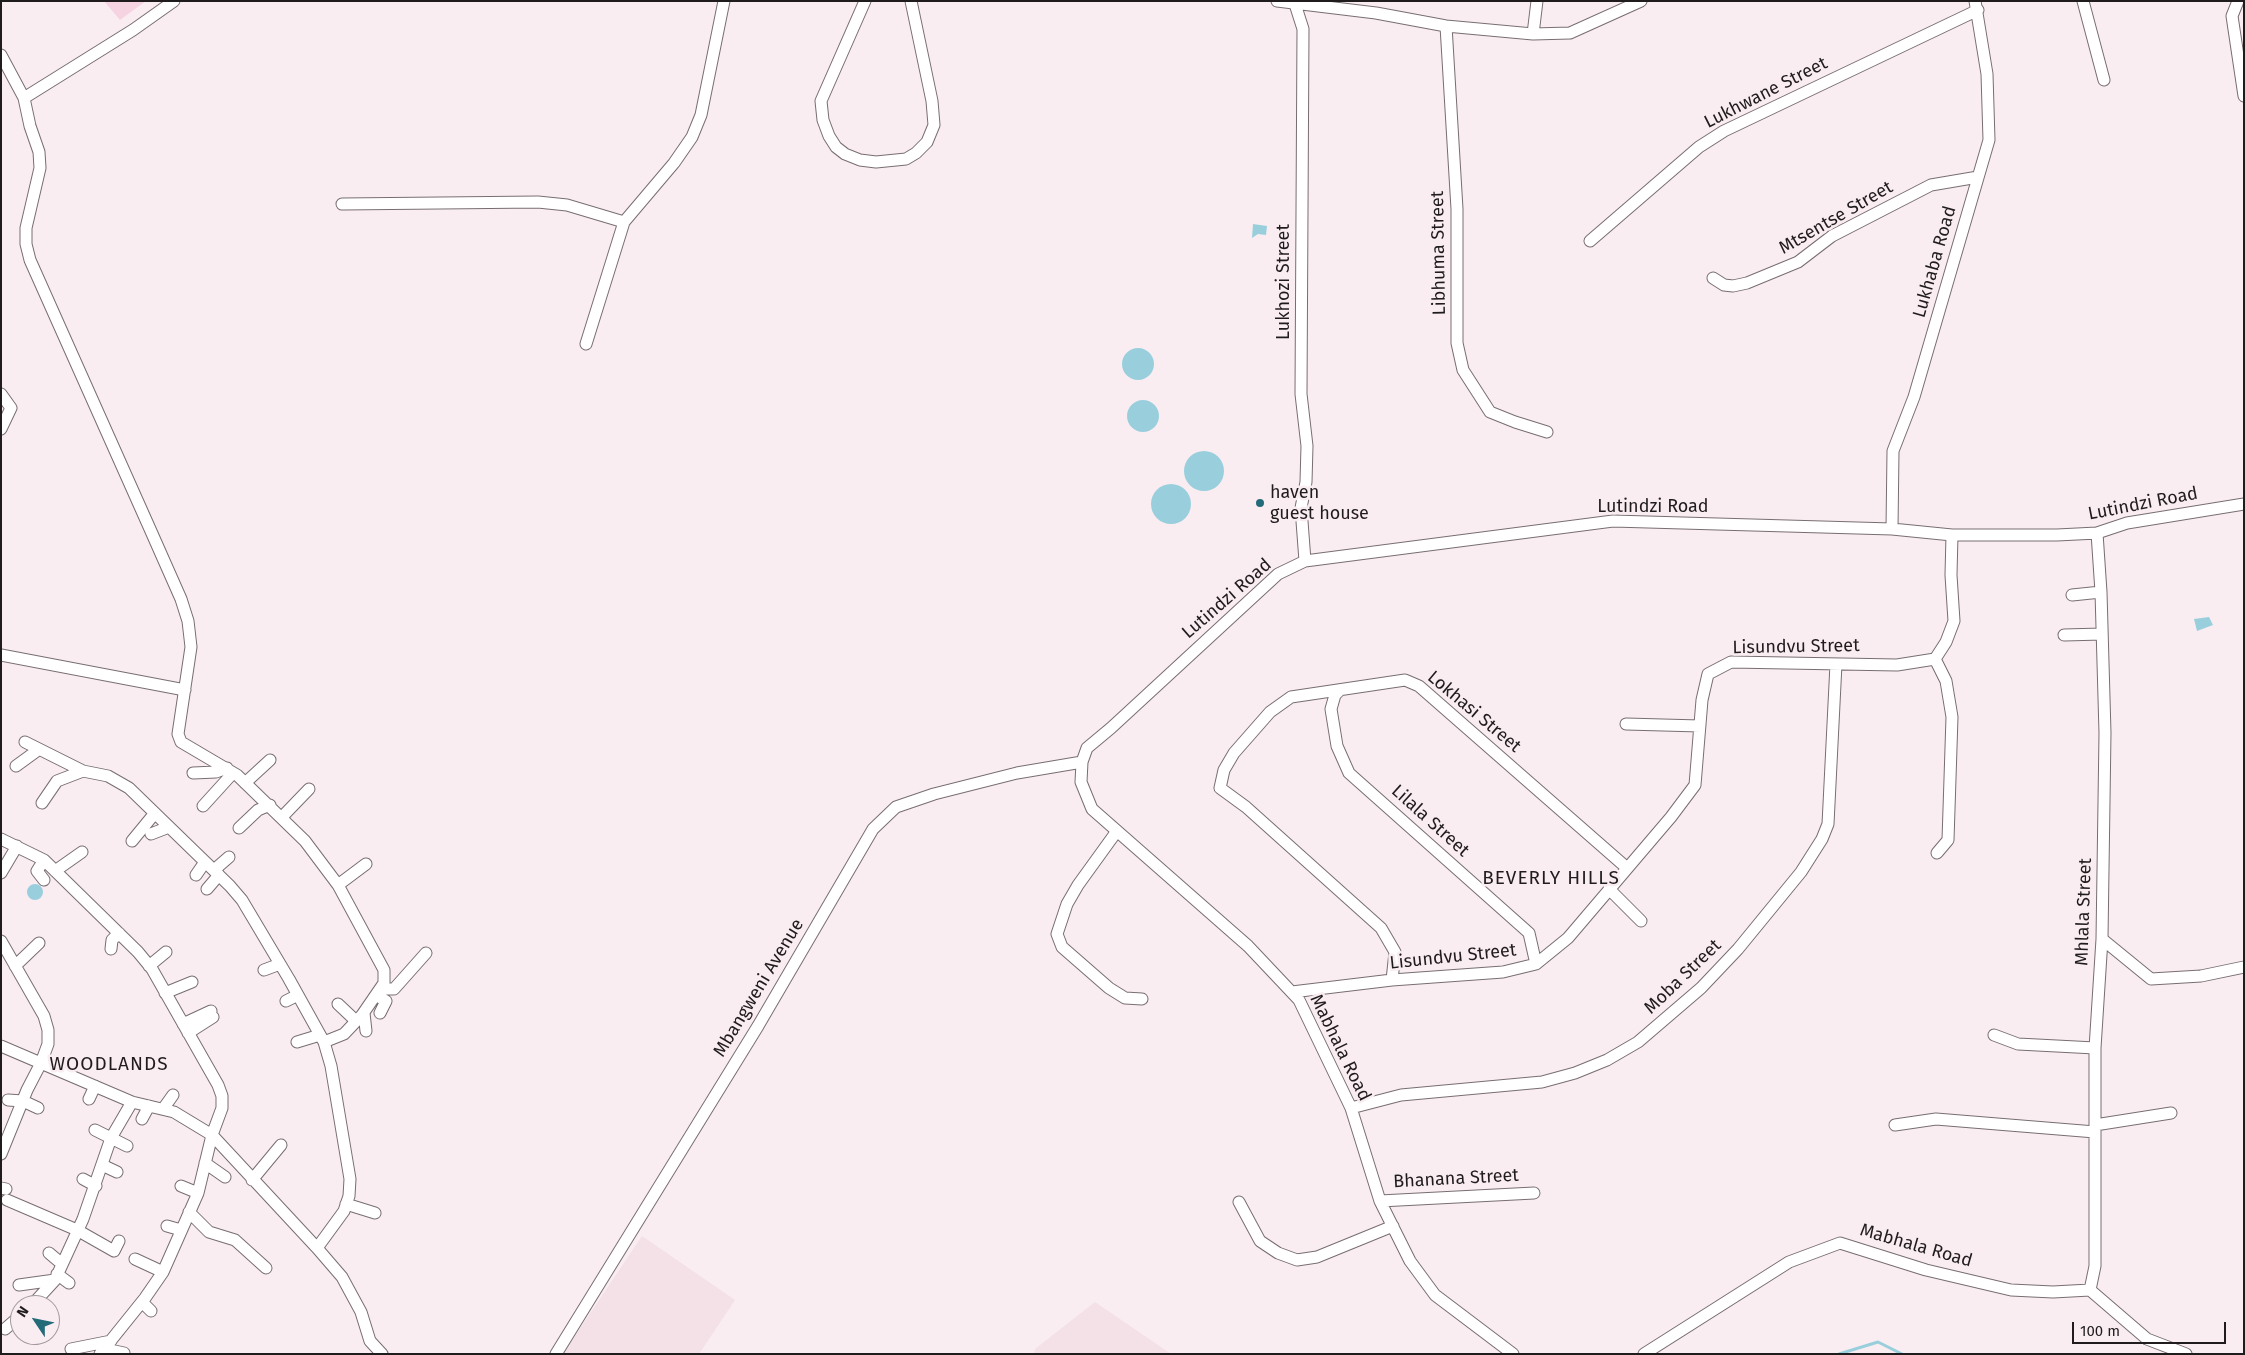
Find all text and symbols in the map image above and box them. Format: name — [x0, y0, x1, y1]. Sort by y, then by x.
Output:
street label: Lukhwane Street — [1701, 53, 1831, 133]
street label: Mtsentse Street — [1775, 177, 1897, 259]
street label: Libhuma Street — [1427, 191, 1451, 315]
street label: Lukhaba Road — [1909, 204, 1961, 320]
street label: Lukhozi Street — [1273, 224, 1295, 340]
place label: haven guest house — [1270, 482, 1369, 524]
street label: Lutindzi Road — [2086, 483, 2200, 525]
street label: Lutindzi Road — [1597, 496, 1709, 518]
marker: haven guest house — [1254, 497, 1266, 509]
street label: Lutindzi Road — [1178, 554, 1276, 644]
street label: Lisundvu Street — [1732, 635, 1860, 659]
street label: Lokhasi Street — [1423, 667, 1525, 757]
street label: Lilala Street — [1387, 780, 1473, 862]
street label: Mhlala Street — [2071, 858, 2097, 966]
district label: BEVERLY HILLS — [1481, 868, 1621, 890]
street label: Mbangweni Avenue — [709, 915, 809, 1061]
street label: Moba Street — [1640, 935, 1726, 1019]
street label: Lisundvu Street — [1389, 940, 1517, 974]
street label: Mabhala Road — [1305, 991, 1375, 1105]
district label: WOODLANDS — [48, 1054, 170, 1076]
street label: Bhanana Street — [1393, 1165, 1519, 1193]
street label: Mabhala Road — [1857, 1220, 1975, 1272]
north arrow — [10, 1295, 60, 1345]
text: N — [13, 1303, 33, 1321]
scale bar — [2075, 1312, 2229, 1344]
text: 100 m — [2080, 1322, 2120, 1340]

